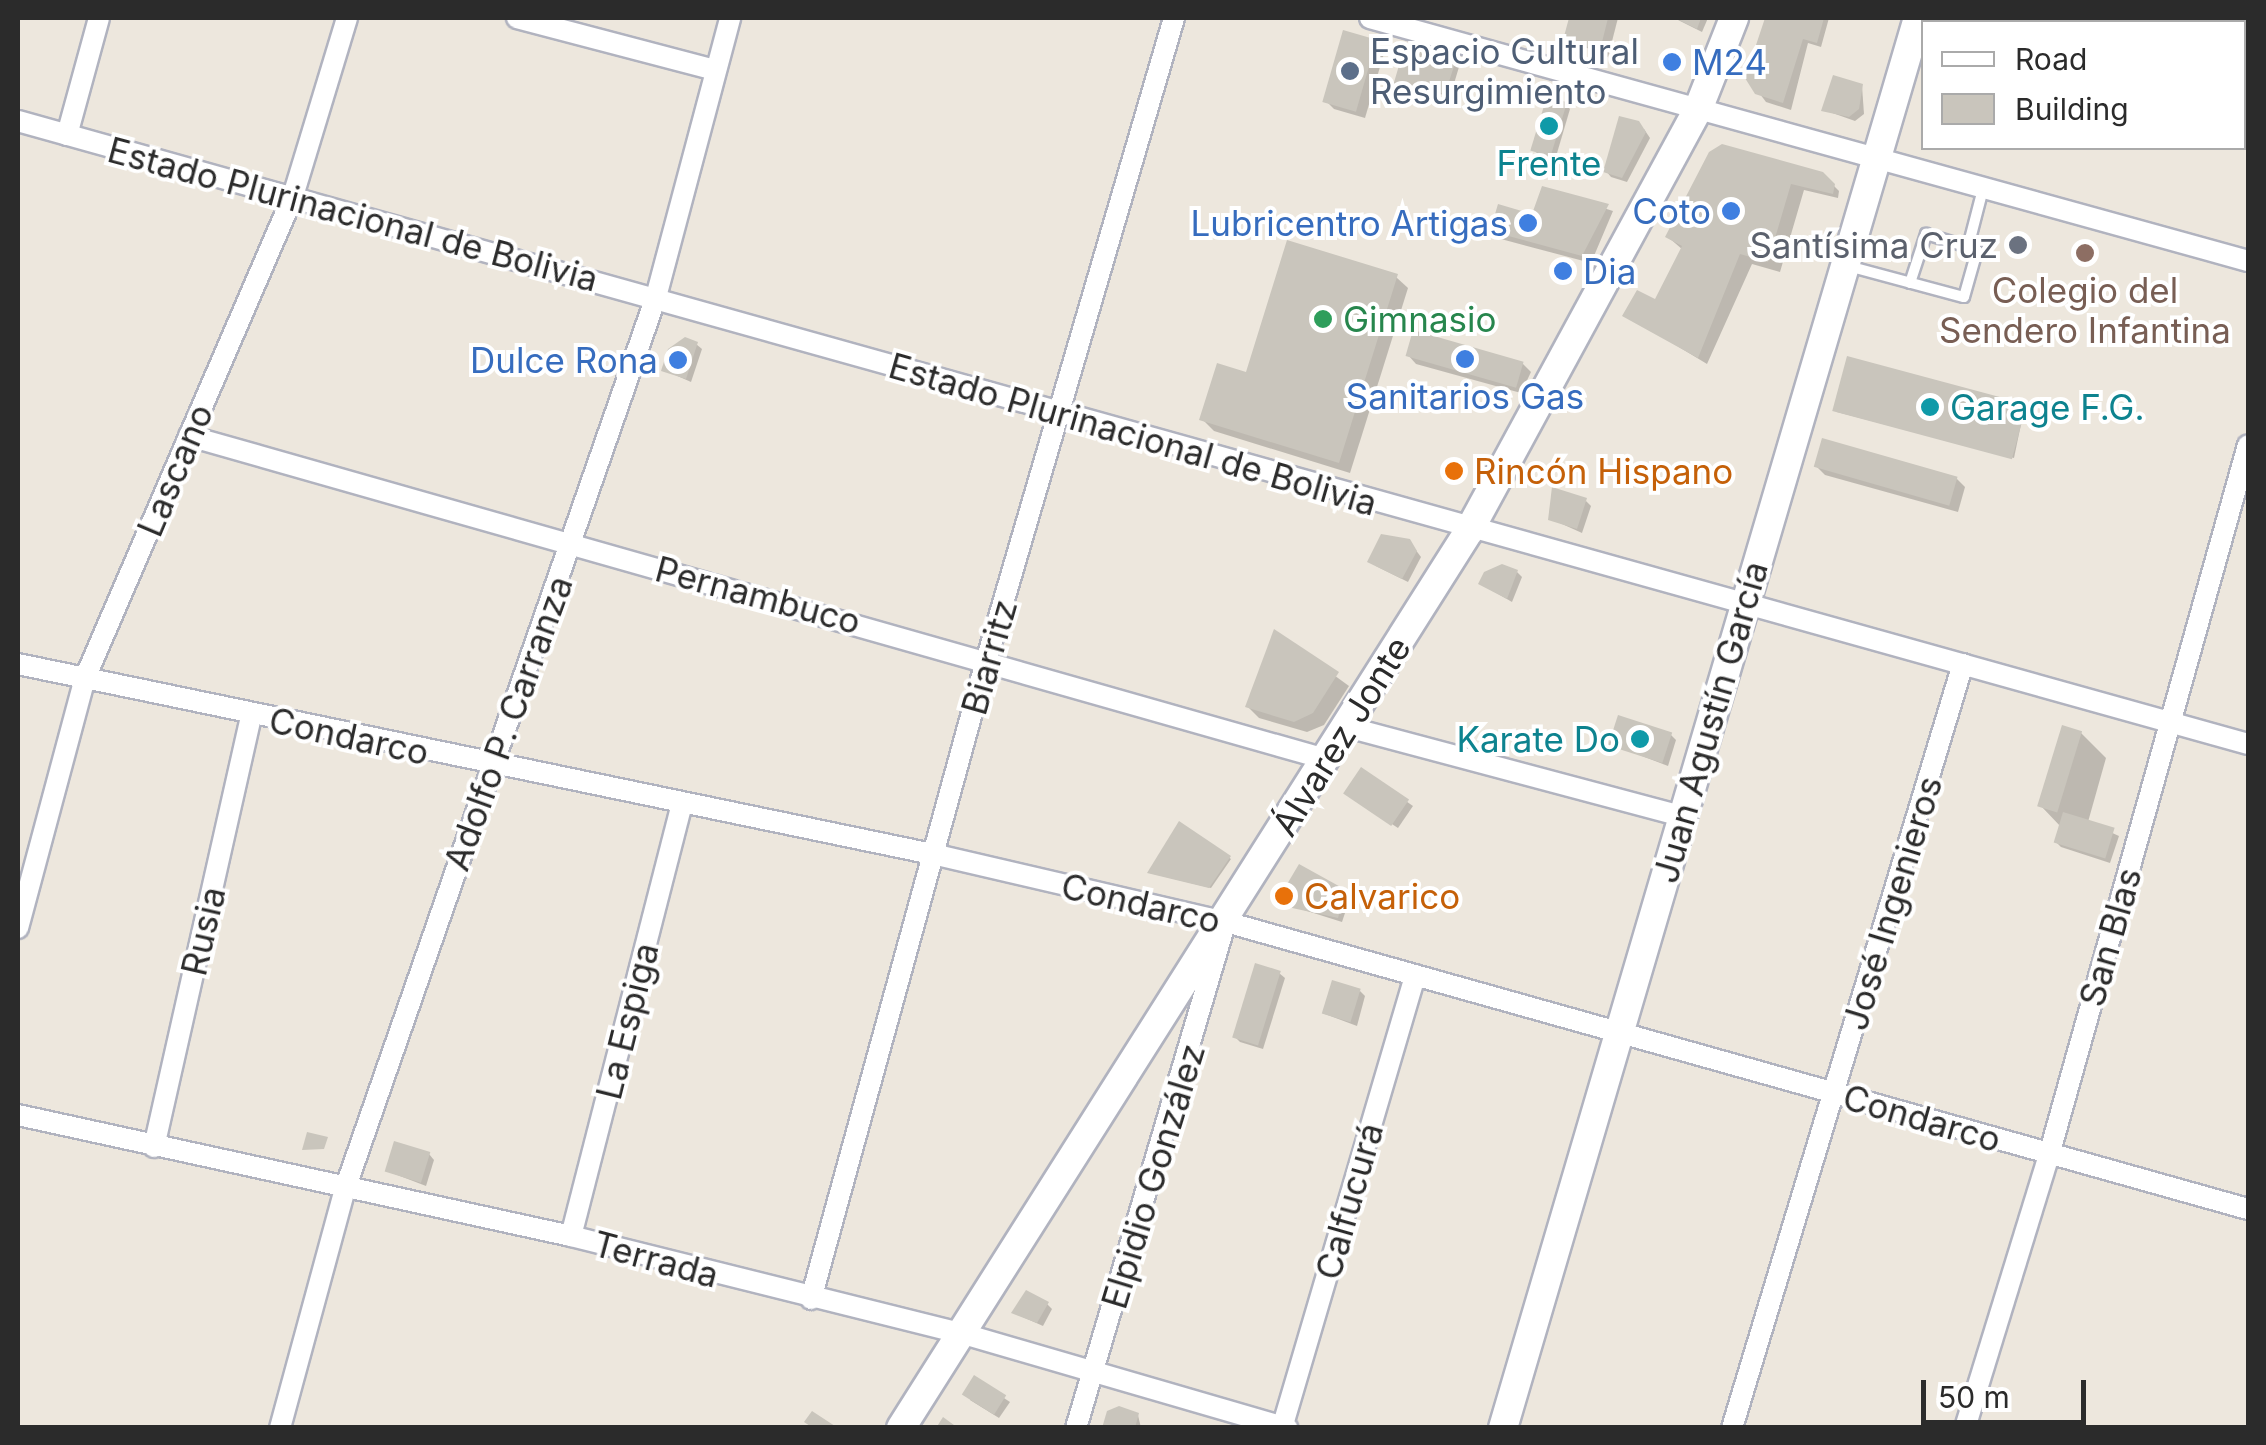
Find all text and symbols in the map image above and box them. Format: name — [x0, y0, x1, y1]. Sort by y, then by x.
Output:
legend — [1921, 20, 2246, 150]
place label: Espacio Cultural Resurgimiento — [1370, 30, 1639, 112]
place label: M24 — [1692, 41, 1767, 83]
text: Road — [2015, 41, 2087, 77]
marker: M24 — [1661, 51, 1683, 73]
marker: Espacio Cultural Resurgimiento — [1339, 60, 1361, 82]
text: Building — [2015, 91, 2129, 127]
marker: Frente — [1538, 115, 1560, 137]
street label: Estado Plurinacional de Bolivia — [103, 128, 603, 300]
place label: Frente — [1497, 142, 1601, 184]
place label: Coto — [1632, 190, 1711, 232]
marker: Coto — [1720, 200, 1742, 222]
place label: Lubricentro Artigas — [1191, 202, 1508, 244]
marker: Lubricentro Artigas — [1517, 212, 1539, 234]
place label: Santísima Cruz — [1749, 224, 1998, 266]
marker: Santísima Cruz — [2007, 234, 2029, 256]
marker: Colegio del Sendero Infantina — [2074, 242, 2096, 264]
place label: Dia — [1583, 250, 1636, 292]
marker: Dia — [1552, 260, 1574, 282]
place label: Colegio del Sendero Infantina — [1939, 269, 2231, 351]
place label: Gimnasio — [1343, 298, 1497, 340]
marker: Gimnasio — [1312, 308, 1334, 330]
place label: Dulce Rona — [470, 339, 658, 381]
street label: Estado Plurinacional de Bolivia — [884, 344, 1382, 524]
marker: Sanitarios Gas — [1454, 348, 1476, 370]
marker: Dulce Rona — [667, 349, 689, 371]
place label: Sanitarios Gas — [1346, 375, 1584, 417]
place label: Garage F.G. — [1950, 386, 2145, 428]
marker: Garage F.G. — [1919, 396, 1941, 418]
street label: Lascano — [128, 398, 222, 542]
place label: Rincón Hispano — [1474, 450, 1733, 492]
marker: Rincón Hispano — [1443, 460, 1465, 482]
street label: Pernambuco — [651, 547, 865, 643]
street label: Juan Agustín García — [1644, 556, 1776, 888]
street label: Adolfo P. Carranza — [435, 570, 581, 876]
street label: Biarritz — [953, 595, 1025, 719]
street label: Álvarez Jonte — [1263, 629, 1419, 843]
street label: Condarco — [265, 699, 433, 773]
place label: Karate Do — [1456, 718, 1620, 760]
marker: Karate Do — [1629, 728, 1651, 750]
street label: José Ingenieros — [1833, 771, 1951, 1035]
street label: San Blas — [2070, 863, 2150, 1011]
street label: Condarco — [1057, 864, 1225, 942]
place label: Calvarico — [1304, 875, 1460, 917]
street label: Rusia — [172, 883, 234, 979]
marker: Calvarico — [1273, 885, 1295, 907]
street label: La Espiga — [587, 938, 667, 1104]
street label: Elpidio González — [1093, 1039, 1213, 1313]
street label: Condarco — [1838, 1076, 2006, 1160]
street label: Calfucurá — [1307, 1118, 1391, 1284]
street label: Terrada — [589, 1222, 723, 1296]
scale bar — [1926, 1360, 2091, 1422]
text: 50 m — [1938, 1379, 2010, 1415]

